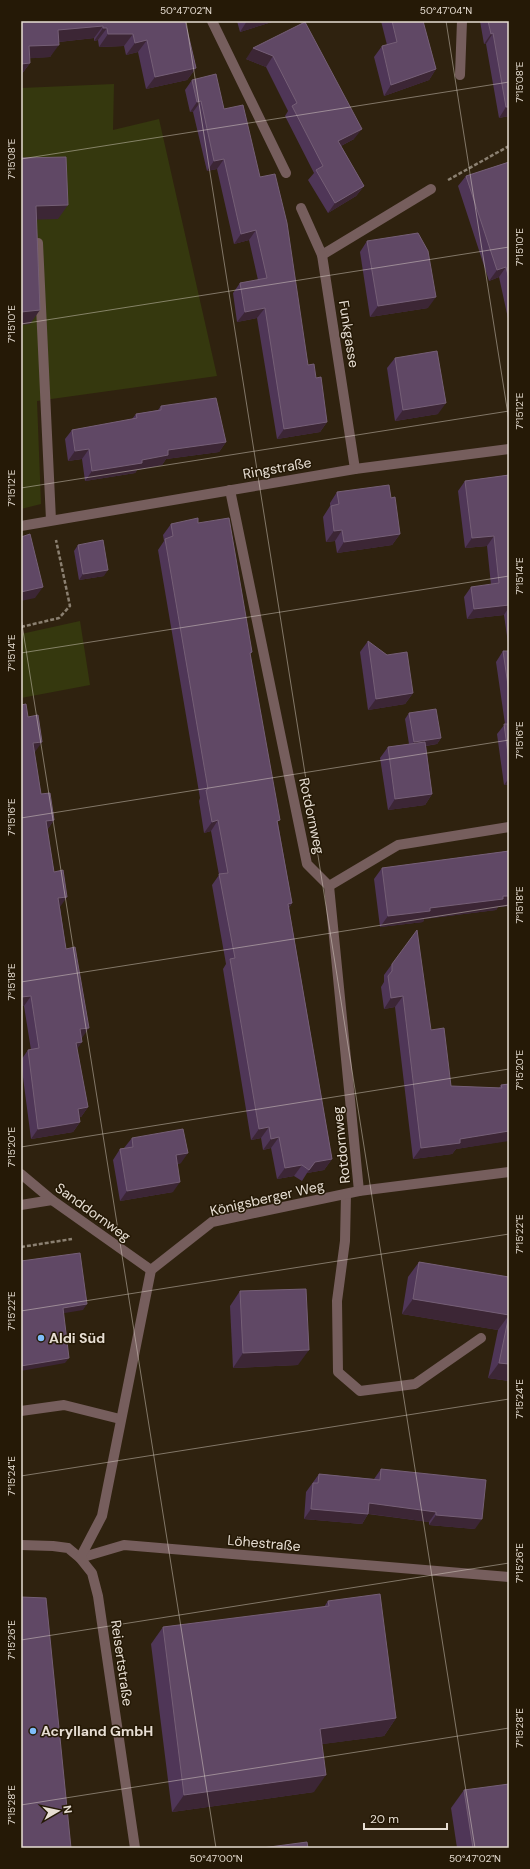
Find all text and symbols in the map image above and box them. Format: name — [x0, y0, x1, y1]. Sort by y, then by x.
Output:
text: 50°47'02"N — [160, 4, 212, 17]
text: 50°47'04"N — [420, 4, 472, 17]
text: 7°15'08"E — [513, 61, 526, 102]
text: 7°15'08"E — [5, 138, 18, 179]
text: 7°15'10"E — [513, 228, 526, 266]
street label: Funkgasse — [335, 299, 363, 369]
text: 7°15'10"E — [5, 305, 18, 343]
text: 7°15'12"E — [513, 392, 526, 429]
street label: Ringstraße — [241, 453, 313, 483]
text: 7°15'12"E — [5, 469, 18, 506]
text: 7°15'14"E — [513, 557, 526, 595]
text: 7°15'14"E — [5, 634, 18, 672]
text: 7°15'16"E — [513, 721, 526, 759]
street label: Rotdornweg — [295, 776, 329, 856]
text: 7°15'16"E — [5, 798, 18, 836]
text: 7°15'18"E — [513, 886, 526, 924]
text: 7°15'18"E — [5, 963, 18, 1001]
text: 7°15'20"E — [513, 1049, 526, 1090]
street label: Rotdornweg — [328, 1105, 354, 1185]
text: 7°15'20"E — [5, 1126, 18, 1167]
street label: Königsberger Weg — [208, 1176, 326, 1220]
street label: Sanddornweg — [52, 1179, 134, 1246]
text: 7°15'22"E — [513, 1214, 526, 1254]
text: 7°15'22"E — [5, 1291, 18, 1331]
place label: Aldi Süd — [49, 1329, 105, 1347]
marker: Aldi Süd — [36, 1333, 46, 1343]
text: 7°15'24"E — [513, 1379, 526, 1419]
text: 7°15'24"E — [5, 1456, 18, 1496]
street label: Löhestraße — [227, 1531, 301, 1555]
text: 7°15'26"E — [513, 1543, 526, 1583]
street label: Reisertstraße — [107, 1619, 137, 1707]
text: 7°15'26"E — [5, 1620, 18, 1660]
text: 7°15'28"E — [513, 1708, 526, 1748]
place label: Acrylland GmbH — [41, 1722, 153, 1740]
marker: Acrylland GmbH — [28, 1726, 38, 1736]
text: 7°15'28"E — [5, 1785, 18, 1825]
north arrow — [38, 1791, 78, 1831]
text: N — [60, 1804, 75, 1814]
scale bar — [364, 1805, 447, 1831]
text: 20 m — [370, 1811, 399, 1827]
text: 50°47'00"N — [189, 1852, 243, 1865]
text: 50°47'02"N — [449, 1852, 501, 1865]

